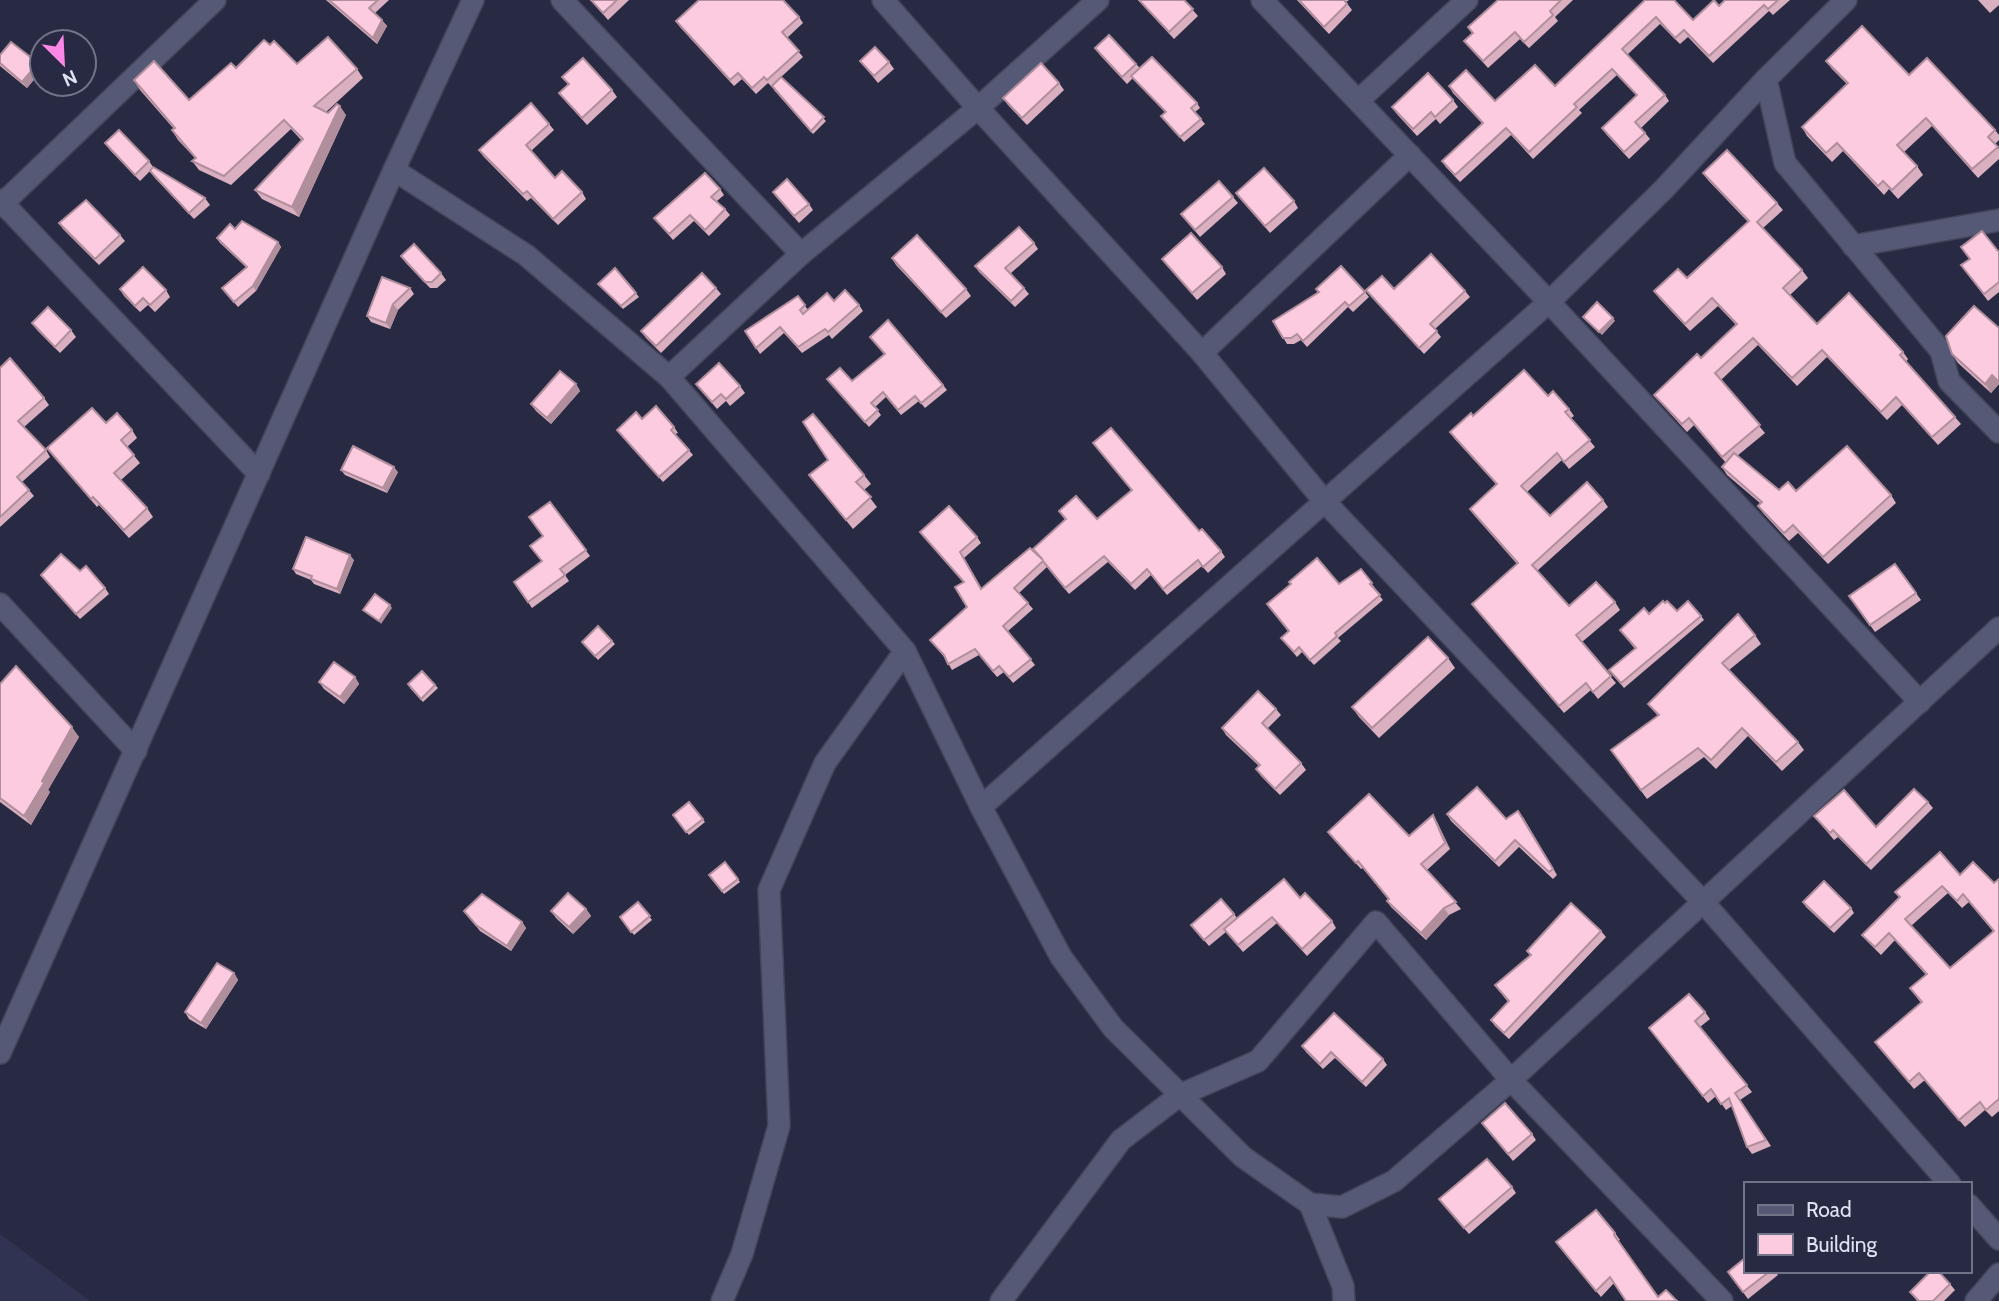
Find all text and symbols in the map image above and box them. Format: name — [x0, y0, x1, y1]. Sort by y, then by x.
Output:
north arrow — [28, 28, 98, 98]
text: N — [59, 65, 81, 91]
legend — [1744, 1182, 1971, 1273]
text: Road — [1806, 1197, 1852, 1222]
text: Building — [1806, 1232, 1878, 1257]

